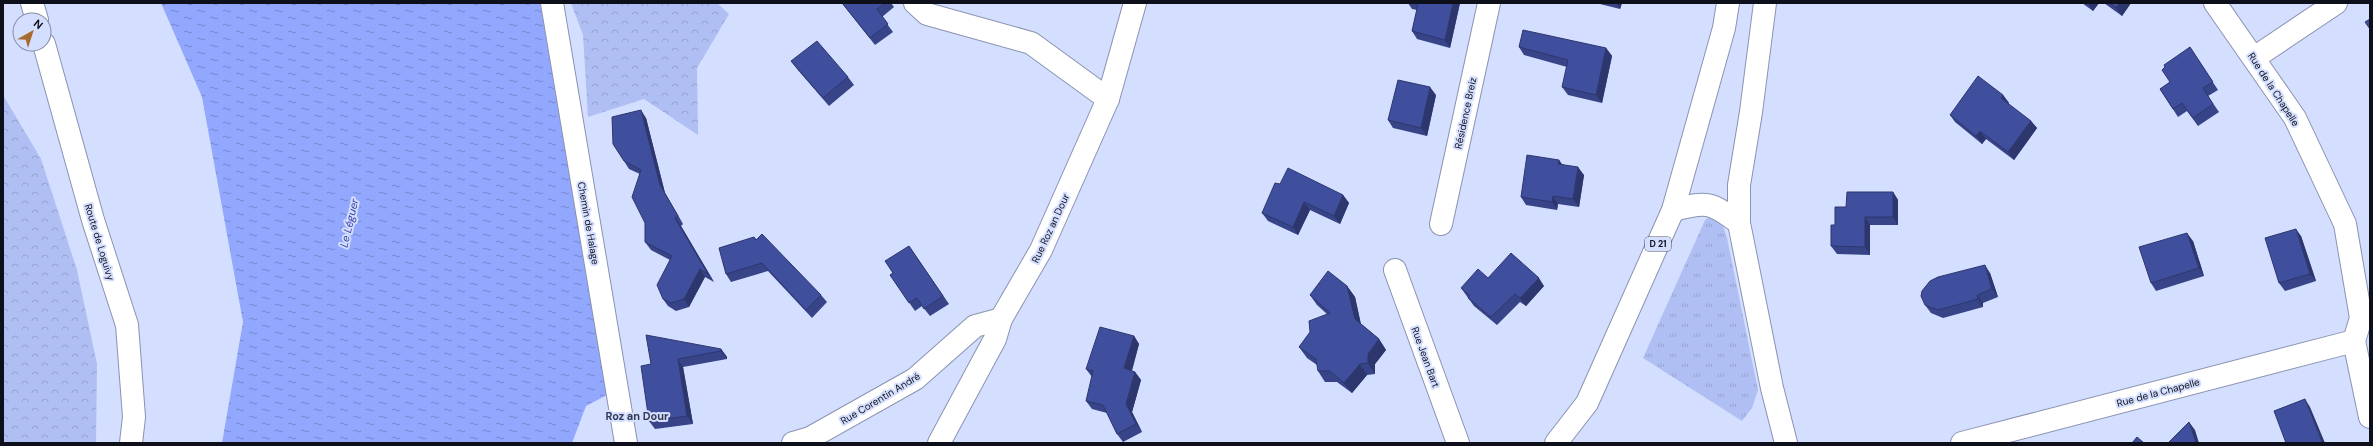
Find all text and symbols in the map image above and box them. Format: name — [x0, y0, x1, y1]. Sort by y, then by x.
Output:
north arrow — [12, 12, 52, 52]
text: N — [31, 16, 46, 32]
street label: Rue de la Chapelle — [2245, 50, 2302, 129]
street label: Résidence Breiz — [1452, 76, 1479, 150]
street label: Chemin de Halage — [575, 181, 602, 266]
street label: Rue Roz an Dour — [1029, 191, 1072, 265]
water label: Le Léguer — [337, 196, 362, 249]
street label: Route de Loguivy — [82, 202, 117, 282]
road number: D 21 — [1645, 237, 1671, 251]
street label: Rue Jean Bart — [1409, 325, 1443, 389]
street label: Rue Corentin André — [838, 369, 923, 427]
street label: Rue de la Chapelle — [2115, 375, 2201, 410]
district label: Roz an Dour — [606, 409, 669, 423]

